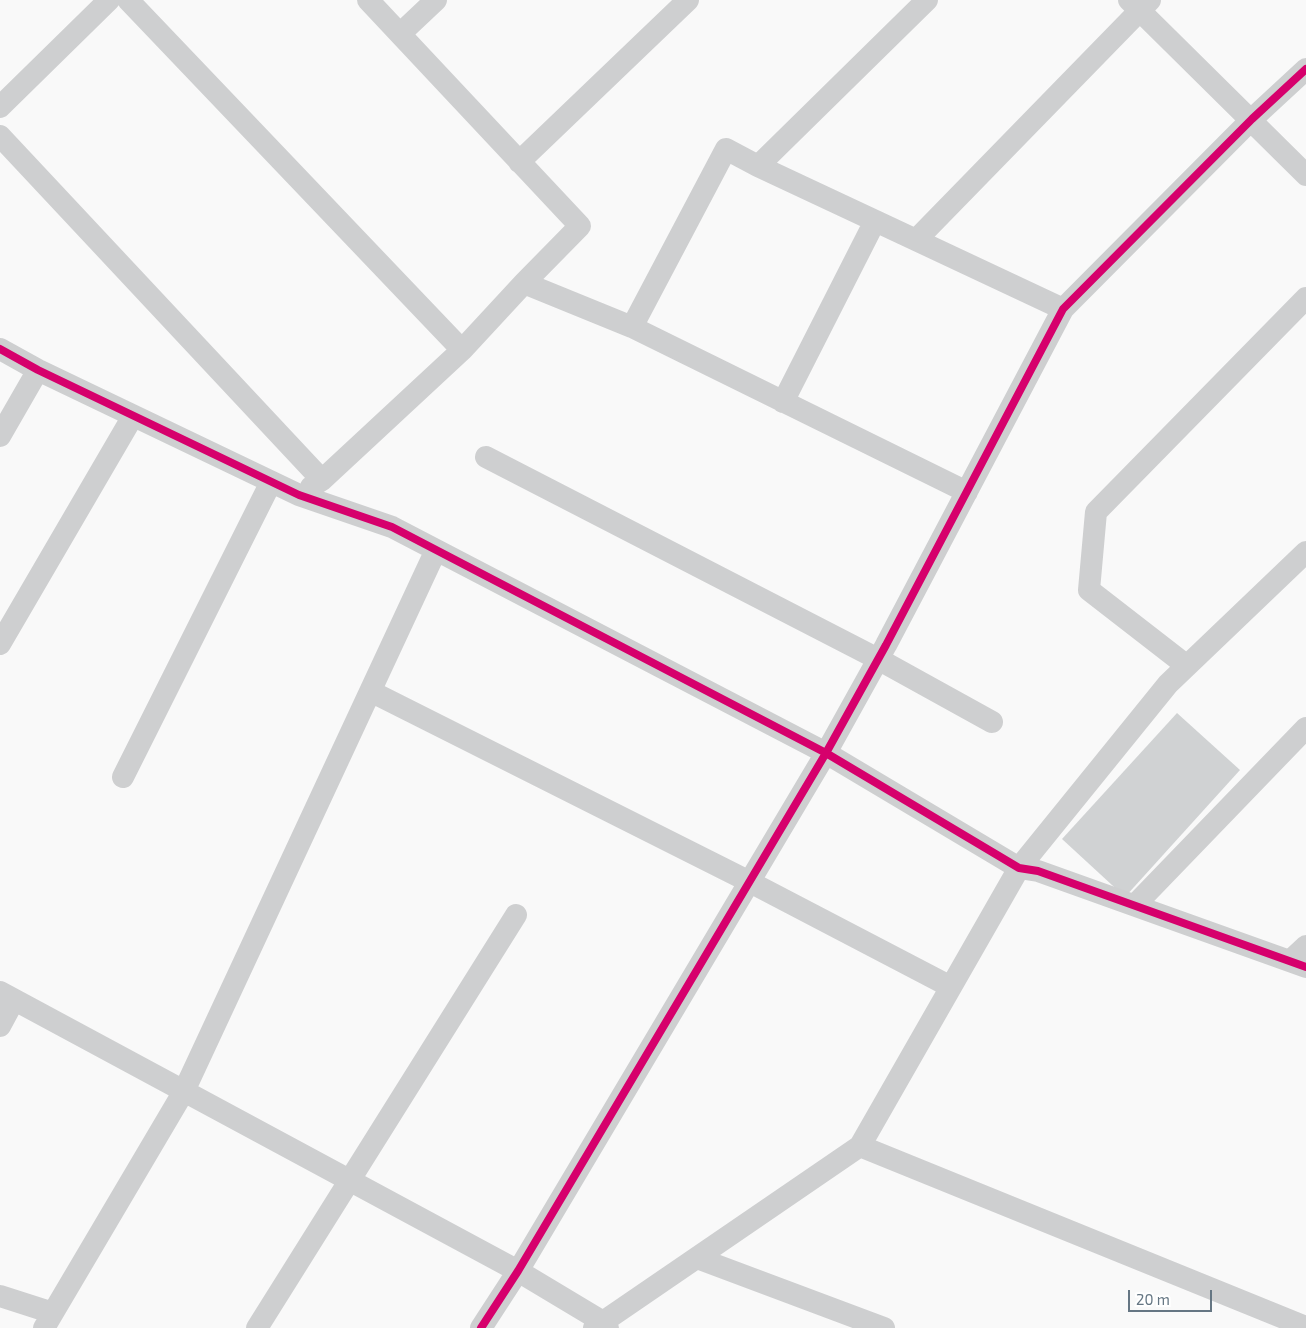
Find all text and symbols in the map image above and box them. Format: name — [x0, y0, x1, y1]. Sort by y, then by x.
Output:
scale bar — [1131, 1280, 1215, 1312]
text: 20 m — [1136, 1290, 1170, 1308]

